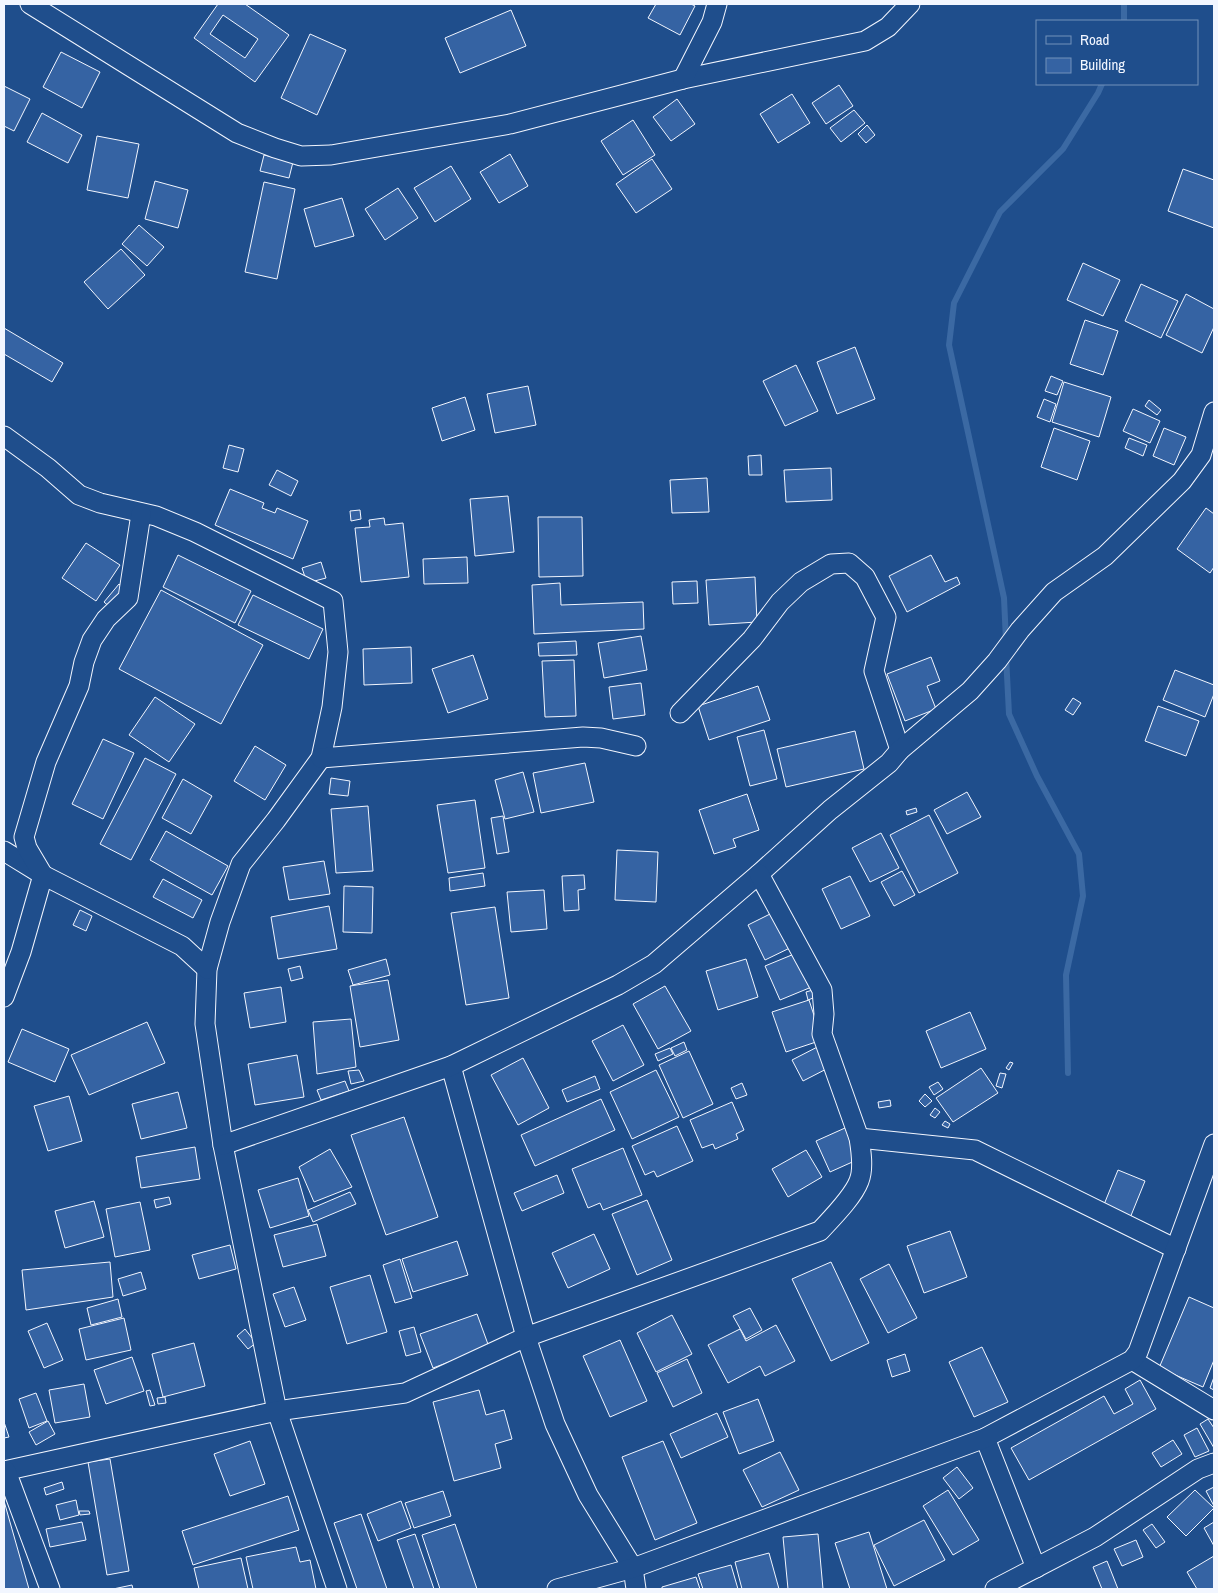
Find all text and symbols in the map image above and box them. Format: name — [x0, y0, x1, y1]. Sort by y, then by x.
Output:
legend — [1036, 20, 1198, 85]
text: Road — [1080, 29, 1109, 50]
text: Building — [1080, 54, 1125, 75]

